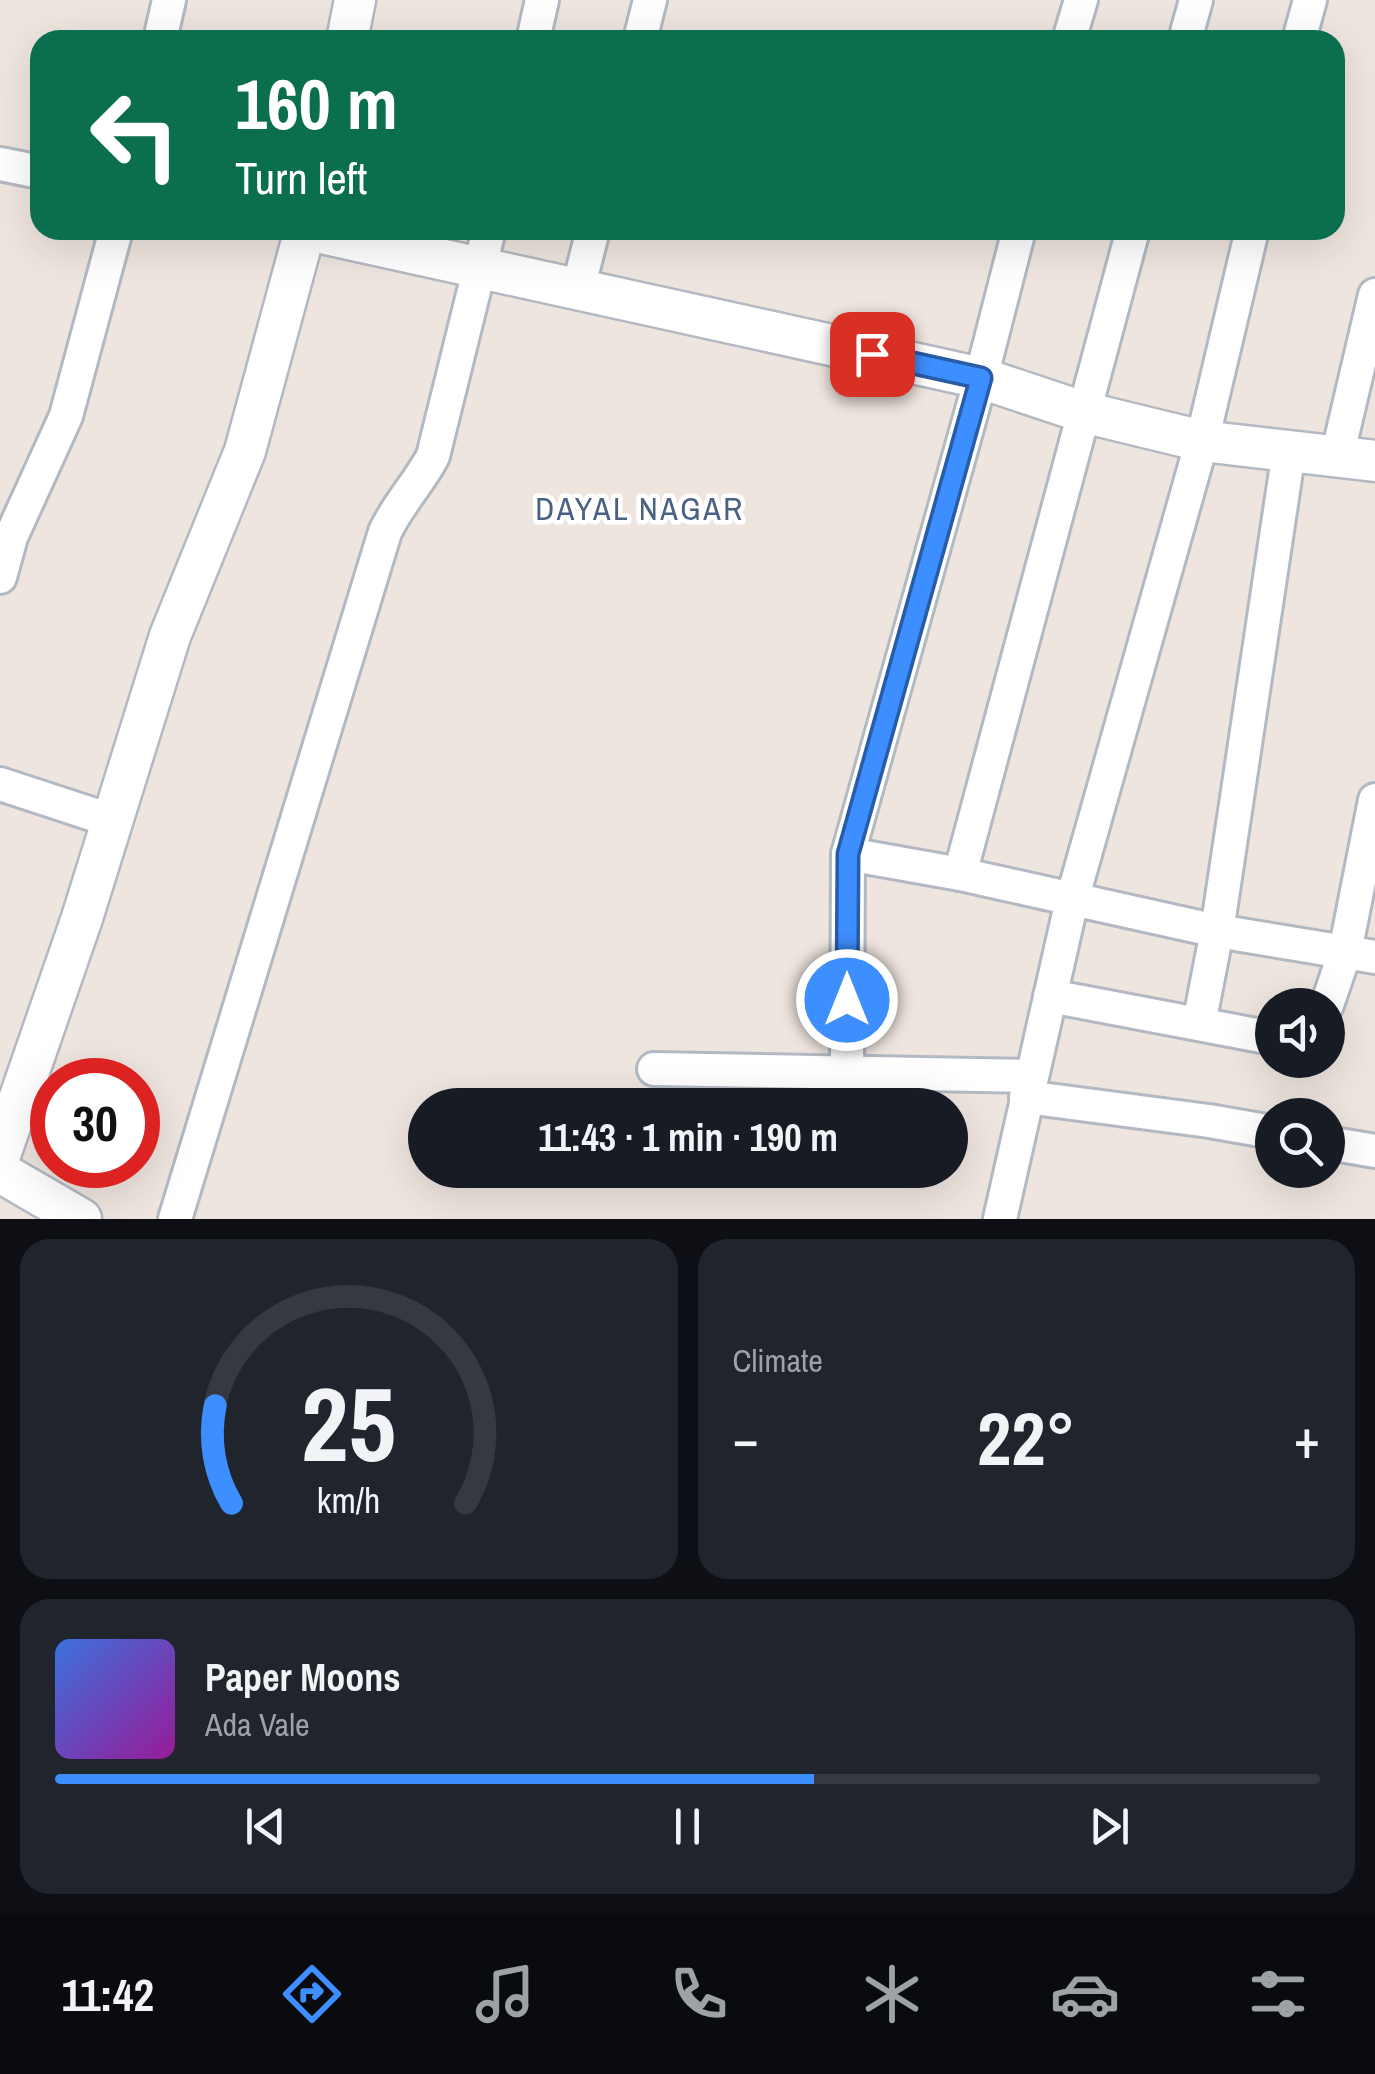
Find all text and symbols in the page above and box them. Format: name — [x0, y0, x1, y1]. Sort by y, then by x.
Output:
text: 160 m — [235, 57, 398, 151]
icon: left — [70, 70, 200, 200]
text: Turn left — [235, 147, 367, 208]
pin — [830, 312, 915, 397]
icon: arrive — [845, 327, 900, 382]
district label: DAYAL NAGAR — [535, 487, 745, 530]
position arrow — [795, 948, 899, 1052]
map controls — [1255, 988, 1345, 1188]
button: sound — [1255, 988, 1345, 1078]
speed limit sign: 30 — [30, 1058, 160, 1188]
button: search — [1255, 1098, 1345, 1188]
text: 11:43 · 1 min · 190 m — [538, 1112, 838, 1163]
text: Climate — [733, 1339, 823, 1382]
text: 25 — [301, 1353, 396, 1493]
text: 22° — [977, 1387, 1075, 1488]
text: − — [733, 1401, 759, 1475]
text: + — [1294, 1401, 1320, 1475]
text: km/h — [317, 1476, 381, 1524]
text: Paper Moons — [205, 1652, 401, 1703]
text: Ada Vale — [205, 1703, 310, 1746]
icon: previous — [238, 1799, 293, 1854]
icon: pause — [660, 1799, 715, 1854]
icon: next — [1082, 1799, 1137, 1854]
icon: directions — [277, 1959, 347, 2029]
icon: music — [470, 1959, 540, 2029]
icon: phone — [664, 1959, 734, 2029]
icon: climate — [857, 1959, 927, 2029]
icon: car — [1050, 1959, 1120, 2029]
icon: filters — [1243, 1959, 1313, 2029]
text: 11:42 — [62, 1964, 154, 2025]

